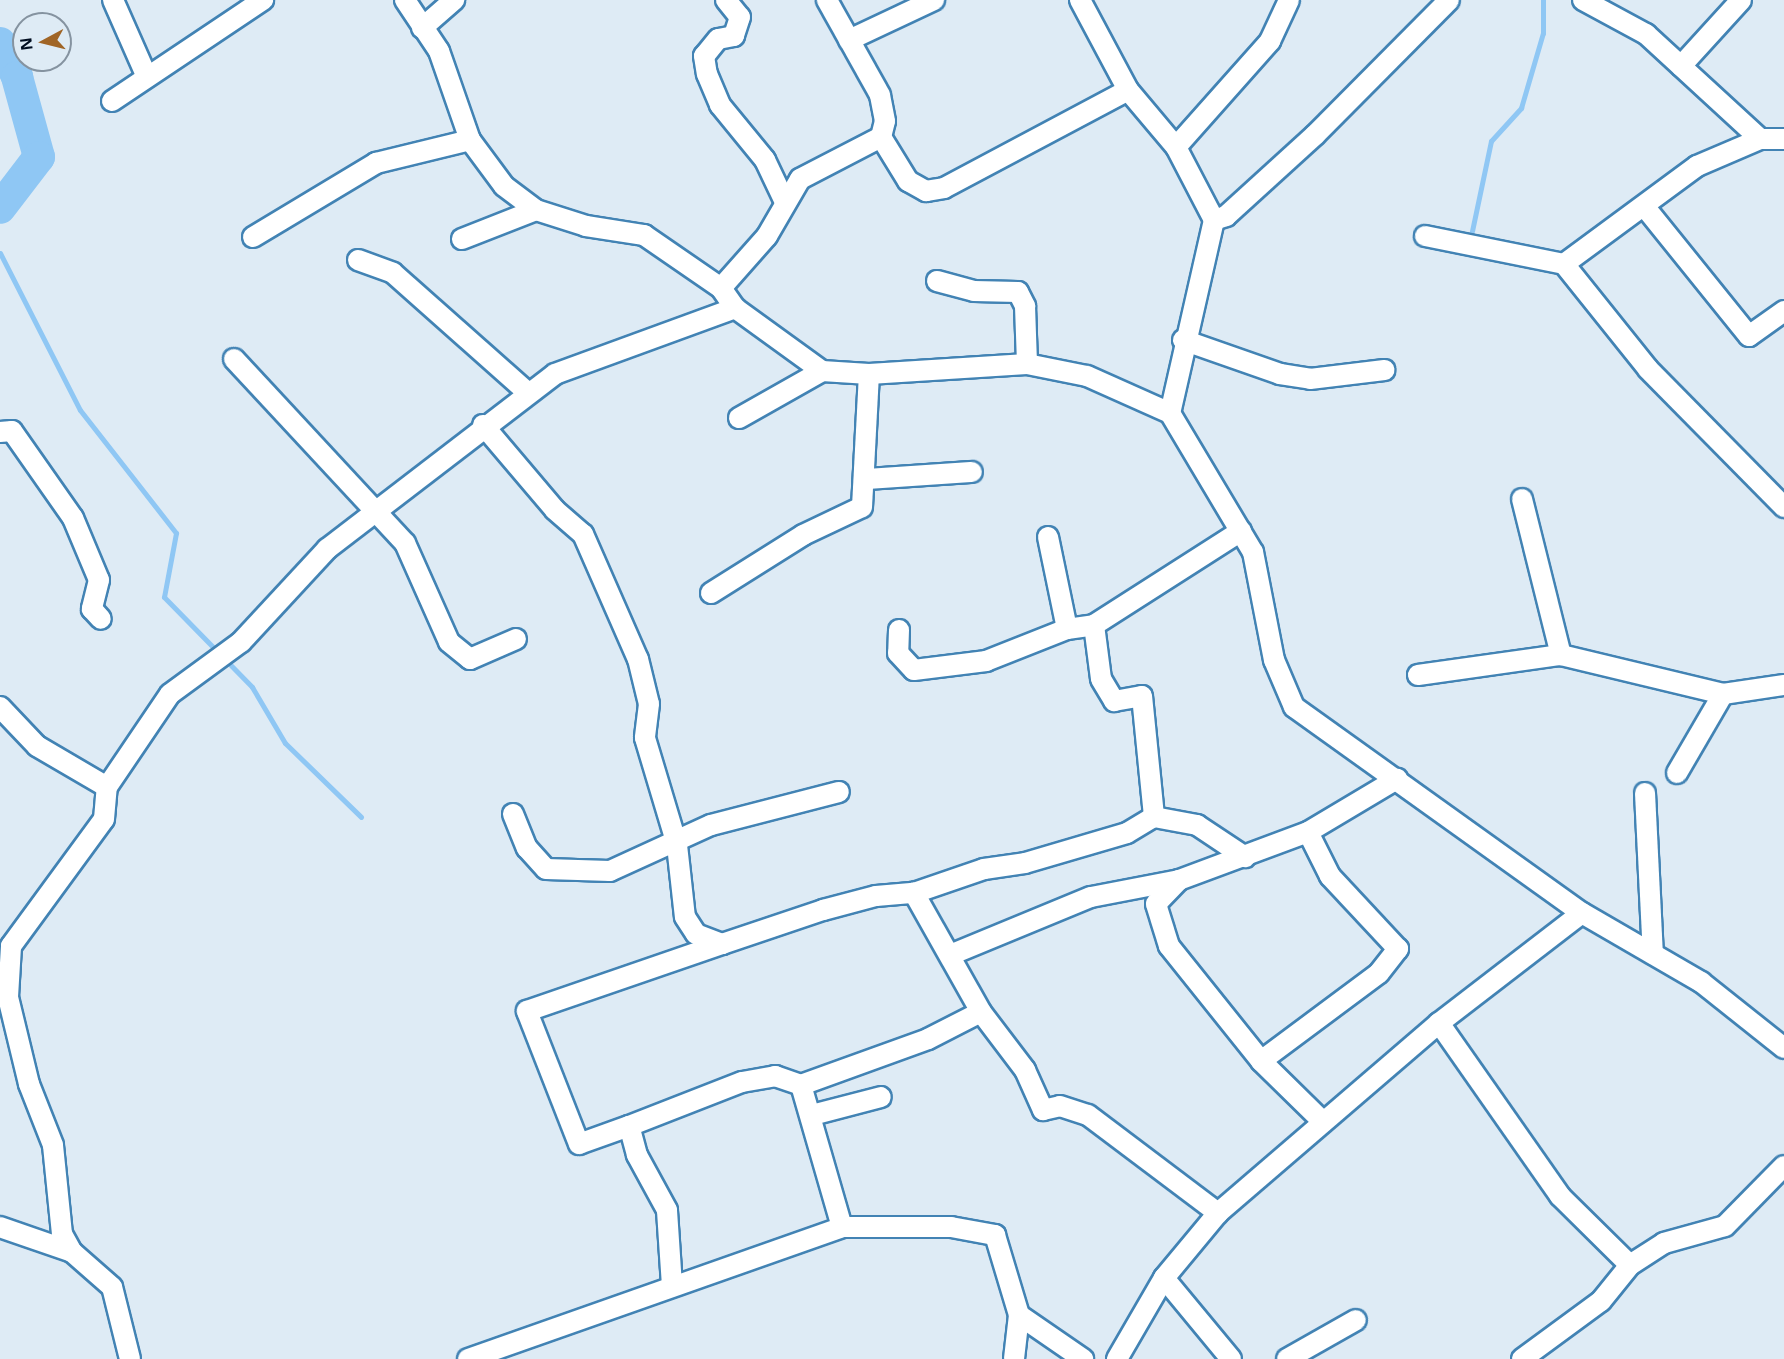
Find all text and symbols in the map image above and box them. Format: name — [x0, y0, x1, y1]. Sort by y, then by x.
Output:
north arrow — [12, 12, 72, 72]
text: N — [14, 36, 38, 52]

